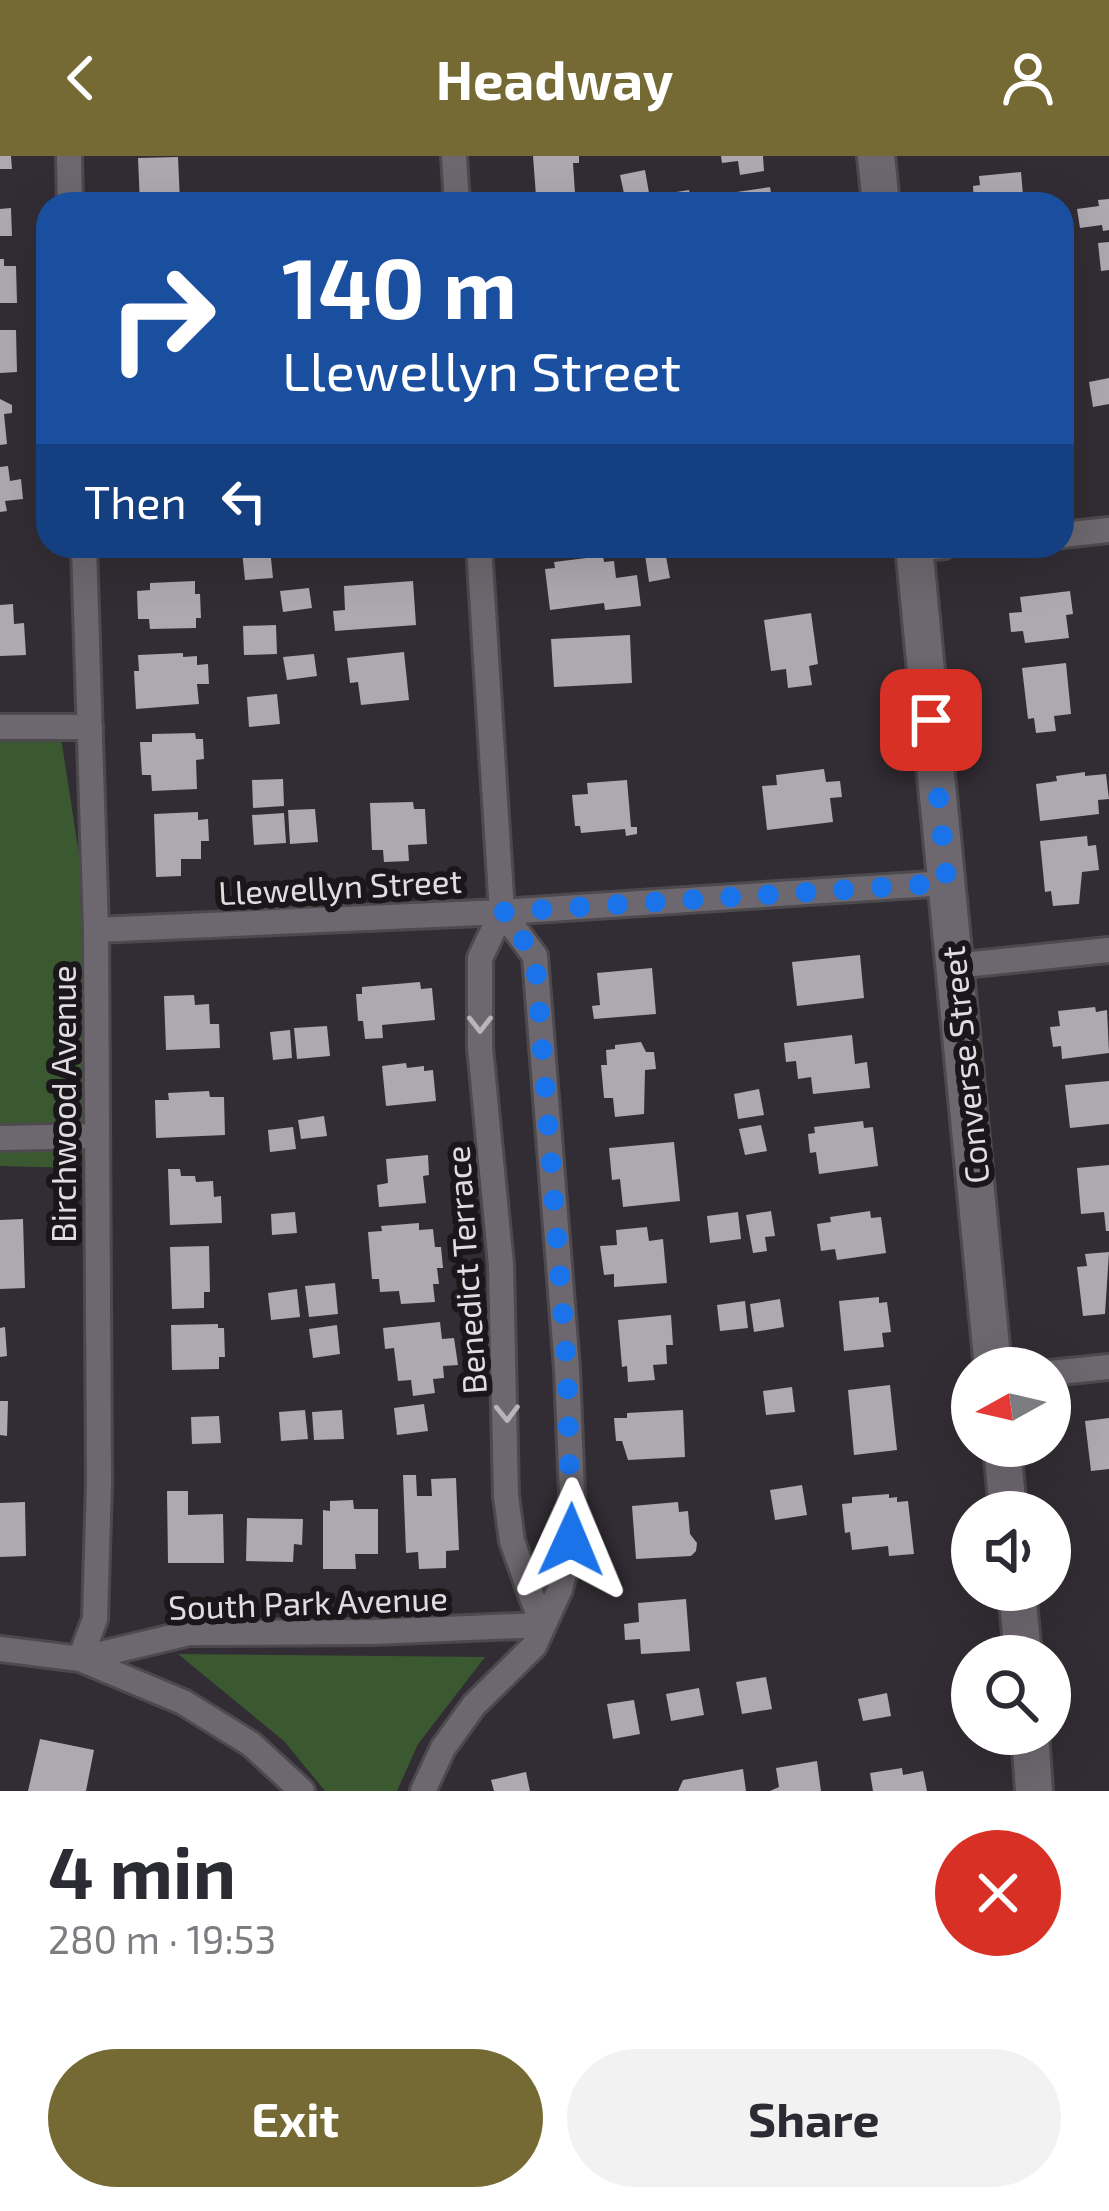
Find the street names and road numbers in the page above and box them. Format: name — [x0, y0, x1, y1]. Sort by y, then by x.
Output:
street label: Llewellyn Street — [217, 860, 463, 912]
street label: Converse Street — [932, 944, 996, 1186]
street label: Birchwood Avenue — [43, 965, 83, 1243]
street label: Benedict Terrace — [436, 1144, 494, 1396]
street label: South Park Avenue — [168, 1577, 448, 1627]

